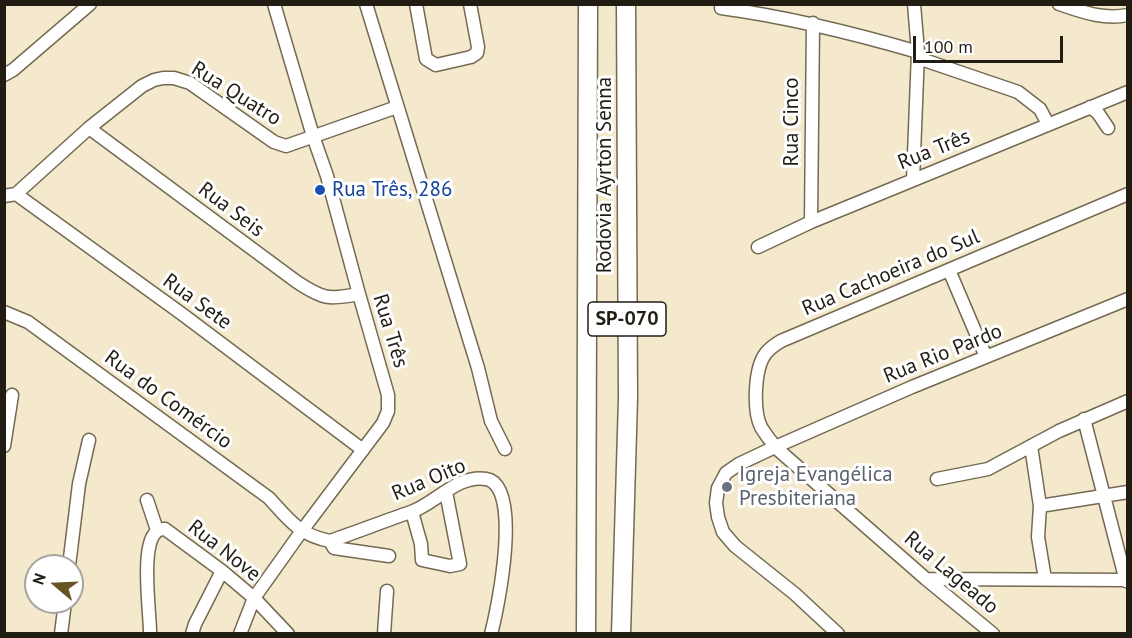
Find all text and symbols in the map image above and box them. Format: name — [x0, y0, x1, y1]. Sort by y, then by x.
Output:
scale bar — [916, 24, 1066, 62]
text: 100 m — [924, 35, 973, 58]
street label: Rua Quatro — [186, 56, 286, 132]
street label: Rodovia Ayrton Senna — [592, 77, 618, 273]
street label: Rua Cinco — [779, 78, 805, 166]
street label: Rua Três — [894, 124, 974, 176]
street label: Rua Seis — [193, 177, 269, 243]
place label: Rua Três, 286 — [332, 177, 452, 203]
marker: Rua Três, 286 — [313, 183, 327, 197]
street label: Rua Cachoeira do Sul — [799, 224, 983, 322]
street label: Rua Sete — [158, 269, 236, 335]
street label: Rua Três — [367, 291, 413, 371]
road number: SP-070 — [588, 302, 666, 336]
street label: Rua Rio Pardo — [880, 319, 1006, 389]
street label: Rua do Comércio — [99, 345, 237, 455]
street label: Rua Oito — [388, 453, 470, 507]
place label: Igreja Evangélica Presbiteriana — [739, 462, 893, 512]
marker: Igreja Evangélica Presbiteriana — [720, 480, 734, 494]
street label: Rua Nove — [183, 515, 265, 587]
street label: Rua Lageado — [899, 526, 1003, 620]
north arrow — [24, 554, 84, 614]
text: N — [28, 571, 50, 587]

